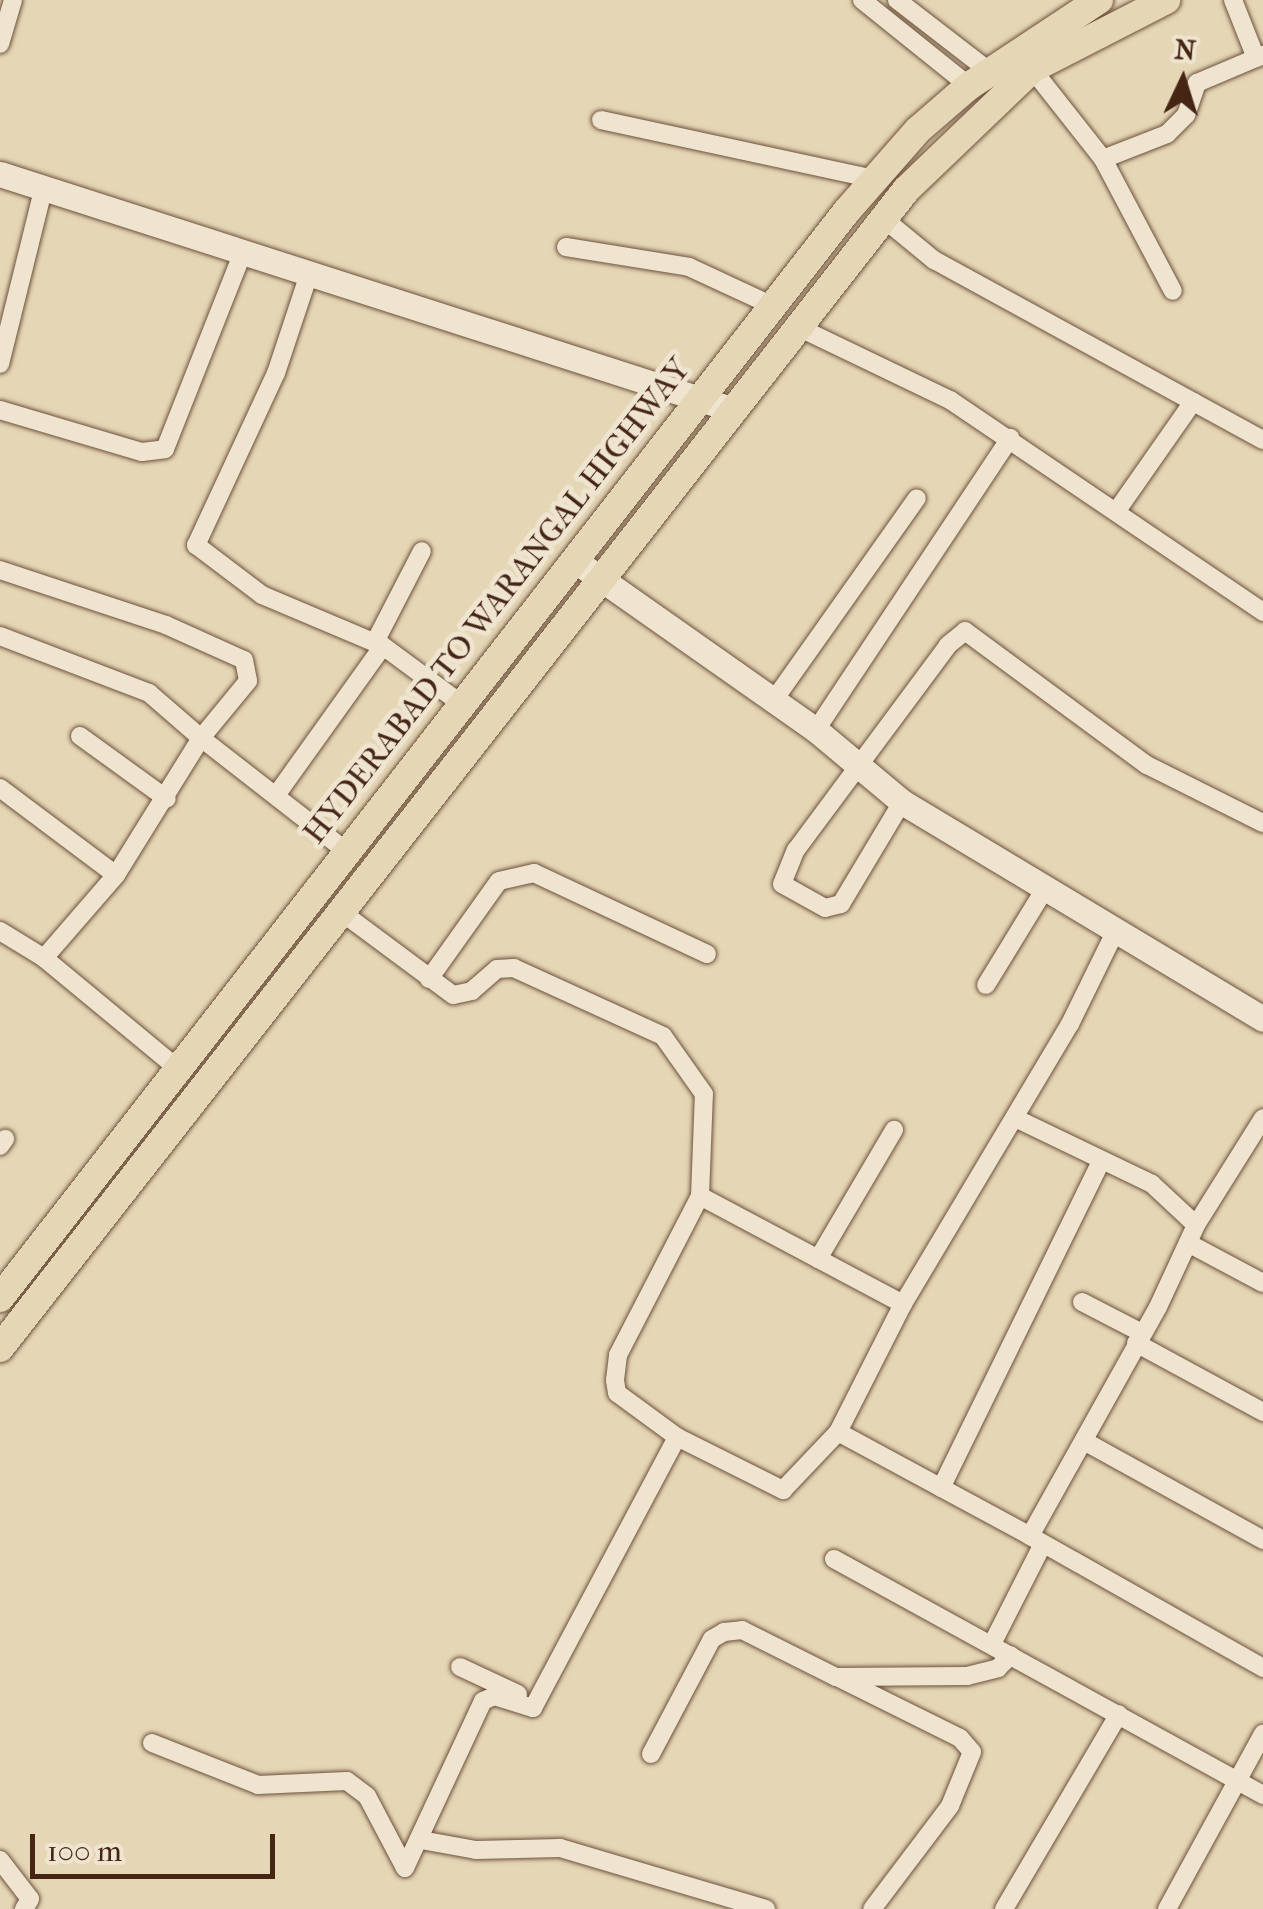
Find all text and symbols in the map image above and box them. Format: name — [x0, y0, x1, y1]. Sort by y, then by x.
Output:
north arrow — [1133, 30, 1233, 130]
text: N — [1173, 32, 1197, 67]
street label: HYDERABAD TO WARANGAL HIGHWAY — [295, 350, 699, 852]
scale bar — [35, 1814, 280, 1876]
text: 100 m — [47, 1834, 122, 1869]

